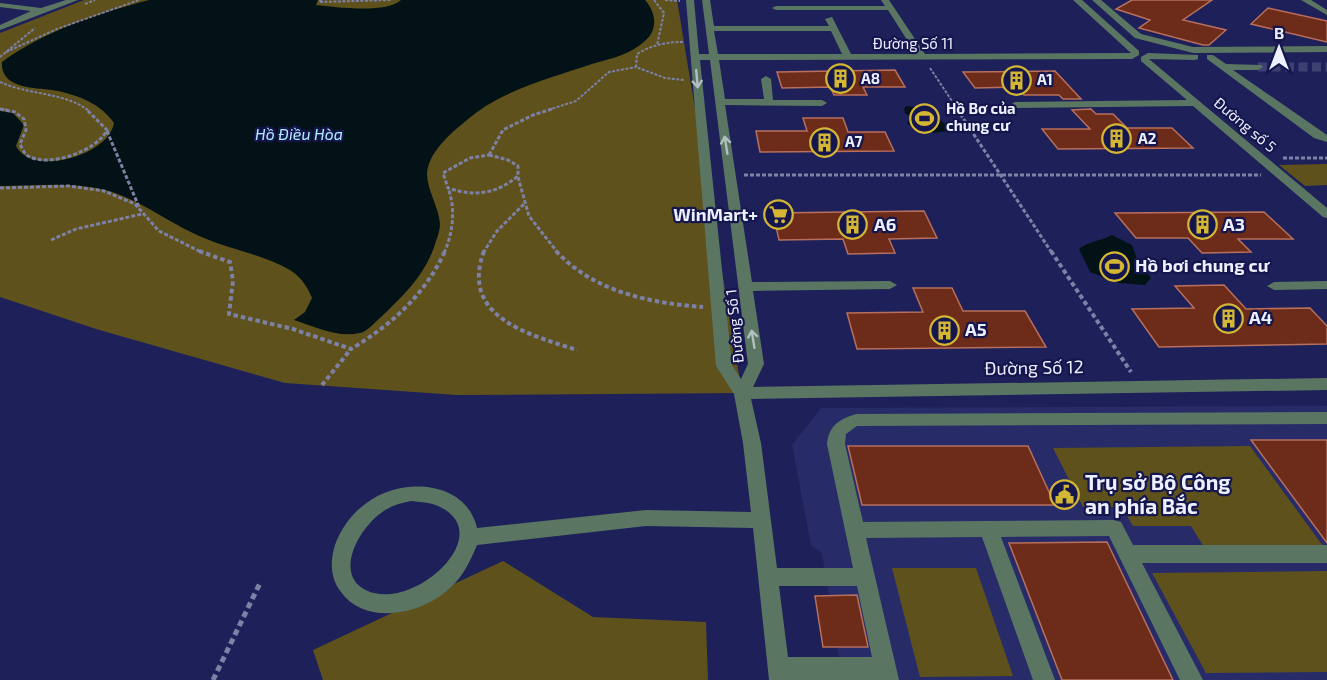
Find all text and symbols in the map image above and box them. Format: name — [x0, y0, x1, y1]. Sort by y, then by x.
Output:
north arrow — [1249, 18, 1309, 78]
text: B — [1274, 23, 1284, 42]
street label: Đường Số 11 — [873, 34, 953, 52]
building icon: A8 — [824, 63, 856, 95]
building icon: A1 — [1000, 64, 1032, 96]
one-way arrow — [692, 69, 703, 89]
place label: A8 — [861, 69, 880, 87]
place label: A1 — [1037, 70, 1053, 88]
street label: Đường số 5 — [1211, 93, 1280, 155]
place label: Hồ Bơ của chung cư — [946, 99, 1016, 134]
sports icon: Hồ Bơ của chung cư — [909, 102, 941, 134]
building icon: A2 — [1101, 123, 1133, 155]
water label: Hồ Điều Hòa — [255, 124, 343, 143]
building icon: A7 — [808, 126, 840, 158]
place label: A2 — [1138, 129, 1157, 147]
place label: A7 — [845, 132, 862, 150]
one-way arrow — [721, 136, 732, 156]
supermarket icon: WinMart+ — [763, 199, 795, 231]
place label: WinMart+ — [673, 203, 758, 225]
building icon: A6 — [837, 209, 869, 241]
building icon: A3 — [1186, 209, 1218, 241]
place label: A6 — [874, 213, 896, 235]
place label: A3 — [1223, 213, 1245, 235]
sports icon: Hồ bơi chung cư — [1098, 250, 1130, 282]
place label: Hồ bơi chung cư — [1135, 254, 1271, 276]
street label: Đường Số 1 — [721, 288, 747, 364]
building icon: A4 — [1212, 302, 1244, 334]
place label: A4 — [1249, 306, 1272, 328]
building icon: A5 — [928, 314, 960, 346]
place label: A5 — [965, 318, 987, 340]
one-way arrow — [747, 329, 758, 349]
street label: Đường Số 12 — [984, 355, 1084, 379]
place label: Trụ sở Bộ Công an phía Bắc — [1085, 469, 1231, 518]
public building icon: Trụ sở Bộ Công an phía Bắc — [1048, 479, 1080, 511]

